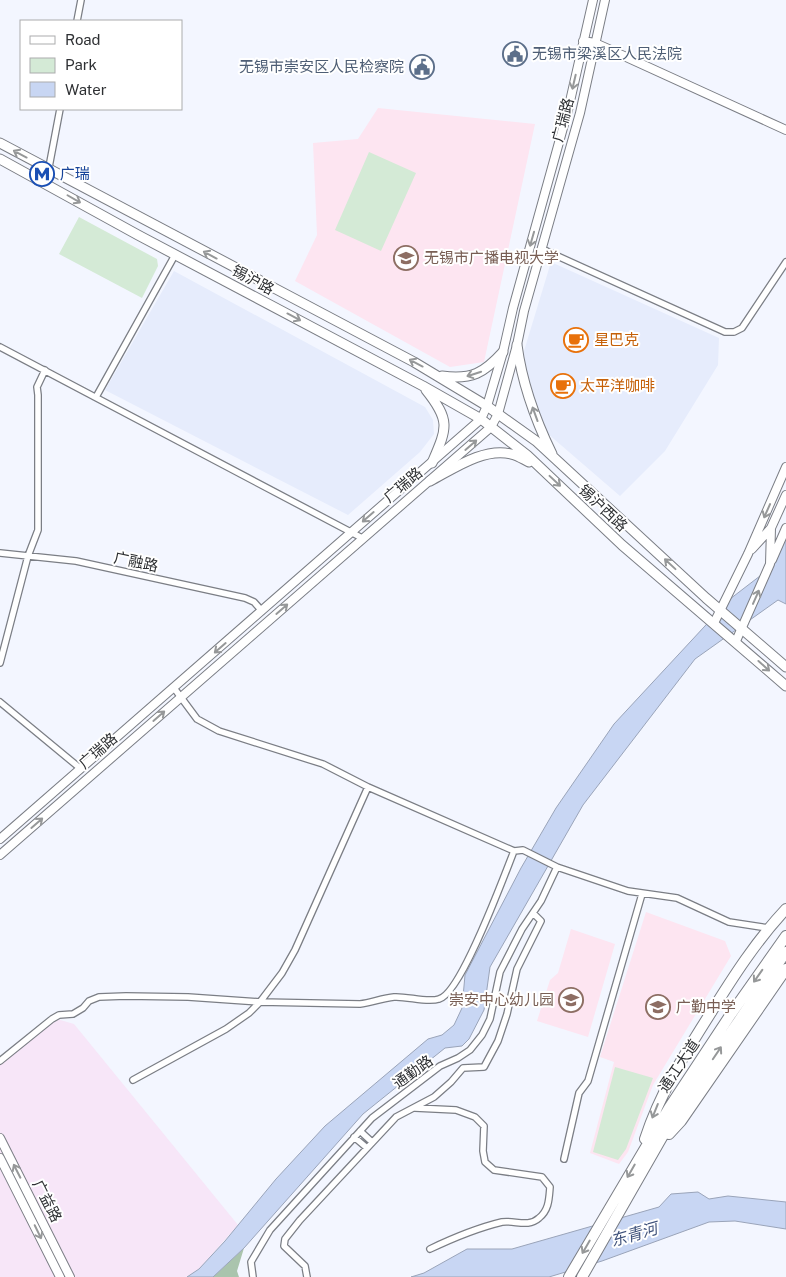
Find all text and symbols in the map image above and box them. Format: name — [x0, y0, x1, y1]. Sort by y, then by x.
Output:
legend — [20, 20, 182, 110]
text: Road — [65, 31, 101, 48]
public building icon: 无锡市梁溪区人民法院 — [502, 41, 528, 67]
place label: 无锡市梁溪区人民法院 — [532, 45, 682, 62]
public building icon: 无锡市崇安区人民检察院 — [409, 54, 435, 80]
text: Park — [65, 56, 97, 73]
place label: 无锡市崇安区人民检察院 — [239, 58, 404, 75]
one-way arrow — [569, 73, 578, 89]
text: Water — [65, 81, 107, 98]
street label: 广瑞路 — [548, 96, 577, 144]
one-way arrow — [13, 149, 28, 158]
metro station icon: 广瑞 — [29, 161, 55, 187]
place label: 广瑞 — [60, 165, 90, 182]
one-way arrow — [66, 194, 80, 204]
one-way arrow — [527, 230, 537, 246]
school or university icon: 无锡市广播电视大学 — [393, 245, 419, 271]
place label: 无锡市广播电视大学 — [424, 249, 559, 266]
one-way arrow — [203, 250, 218, 259]
street label: 锡沪路 — [229, 261, 277, 298]
one-way arrow — [286, 312, 301, 322]
cafe icon: 星巴克 — [563, 327, 589, 353]
place label: 星巴克 — [594, 331, 639, 348]
one-way arrow — [408, 358, 423, 368]
one-way arrow — [466, 369, 482, 379]
cafe icon: 太平洋咖啡 — [550, 373, 576, 399]
place label: 太平洋咖啡 — [580, 377, 655, 394]
one-way arrow — [530, 407, 539, 422]
one-way arrow — [464, 439, 477, 451]
street label: 广瑞路 — [380, 464, 425, 506]
one-way arrow — [548, 475, 561, 487]
street label: 锡沪西路 — [576, 481, 631, 534]
one-way arrow — [761, 503, 771, 518]
one-way arrow — [362, 512, 375, 523]
street label: 广融路 — [112, 549, 160, 575]
one-way arrow — [664, 559, 677, 570]
one-way arrow — [751, 590, 761, 605]
one-way arrow — [275, 603, 288, 615]
one-way arrow — [214, 642, 227, 653]
one-way arrow — [757, 660, 770, 672]
one-way arrow — [153, 710, 166, 722]
street label: 广瑞路 — [75, 729, 120, 772]
one-way arrow — [30, 817, 43, 828]
one-way arrow — [753, 969, 763, 983]
school or university icon: 崇安中心幼儿园 — [558, 987, 584, 1013]
place label: 崇安中心幼儿园 — [449, 991, 554, 1008]
school or university icon: 广勤中学 — [645, 994, 671, 1020]
place label: 广勤中学 — [676, 998, 736, 1015]
street label: 通江大道 — [655, 1036, 702, 1095]
one-way arrow — [712, 1046, 722, 1060]
street label: 通勤路 — [390, 1051, 436, 1092]
one-way arrow — [650, 1103, 659, 1118]
one-way arrow — [626, 1163, 635, 1178]
one-way arrow — [12, 1164, 21, 1179]
street label: 广益路 — [30, 1177, 65, 1225]
water label: 东青河 — [608, 1218, 663, 1250]
one-way arrow — [33, 1225, 43, 1240]
one-way arrow — [581, 1240, 591, 1254]

